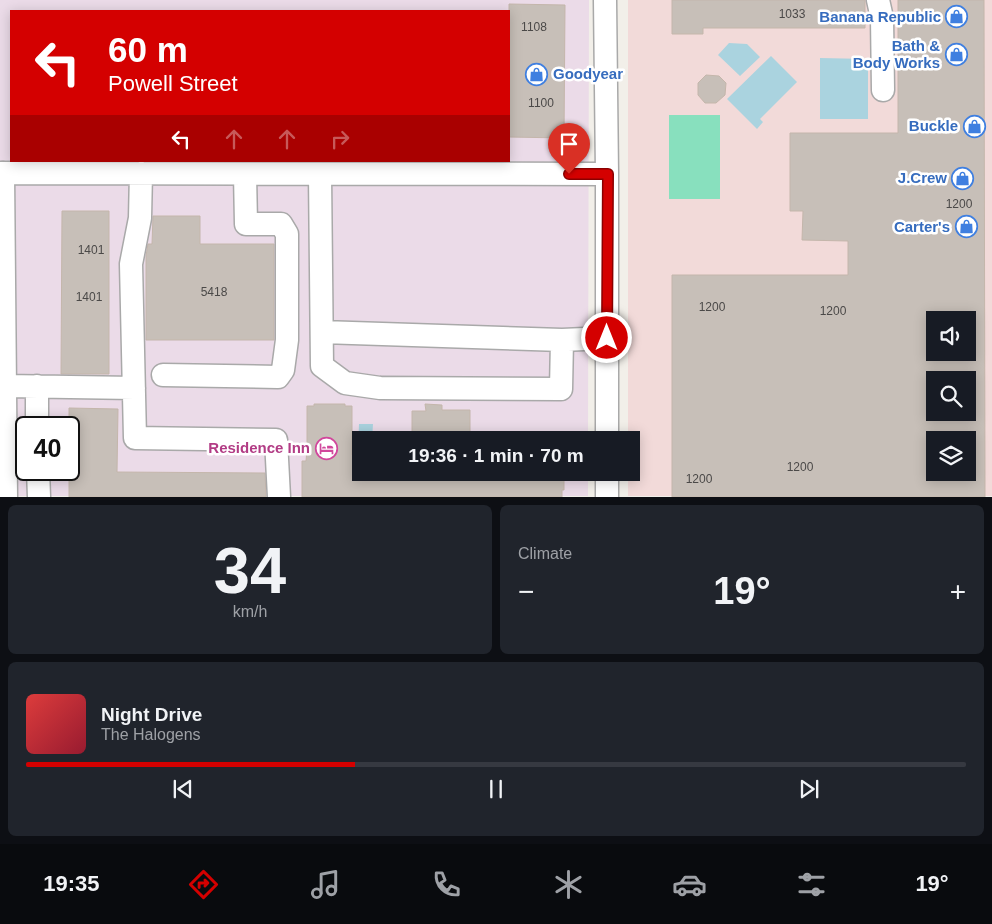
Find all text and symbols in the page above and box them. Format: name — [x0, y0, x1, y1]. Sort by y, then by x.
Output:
shop icon: Banana Republic — [945, 5, 969, 29]
house number: 1033 — [779, 7, 806, 21]
place label: Banana Republic — [819, 8, 941, 25]
house number: 1108 — [521, 20, 547, 34]
icon: left — [25, 30, 90, 95]
text: 60 m — [108, 30, 188, 69]
place label: Bath & Body Works — [853, 37, 940, 71]
shop icon: Bath & Body Works — [944, 43, 968, 67]
shop icon: Goodyear — [525, 62, 549, 86]
place label: Goodyear — [553, 65, 623, 82]
text: Powell Street — [108, 71, 238, 96]
house number: 1100 — [528, 96, 554, 110]
shop icon: Buckle — [962, 114, 986, 138]
place label: Buckle — [909, 117, 958, 134]
pin — [548, 123, 590, 174]
icon: left — [167, 125, 195, 153]
icon: ahead — [220, 125, 248, 153]
icon: ahead — [273, 125, 301, 153]
icon: right — [326, 125, 354, 153]
icon: arrive — [555, 130, 583, 158]
shop icon: J.Crew — [951, 166, 975, 190]
place label: J.Crew — [898, 169, 947, 186]
house number: 1200 — [946, 197, 973, 211]
shop icon: Carter's — [954, 215, 978, 239]
place label: Carter's — [894, 218, 950, 235]
house number: 1401 — [78, 243, 105, 257]
house number: 5418 — [201, 285, 228, 299]
house number: 1401 — [76, 290, 103, 304]
house number: 1200 — [699, 300, 726, 314]
house number: 1200 — [820, 304, 847, 318]
position arrow — [580, 311, 632, 363]
map controls — [926, 311, 976, 481]
button: sound — [926, 311, 976, 361]
button: search — [926, 371, 976, 421]
speed limit sign: 40 — [15, 416, 80, 481]
button: layers — [926, 431, 976, 481]
hotel icon: Residence Inn — [314, 436, 338, 460]
place label: Residence Inn — [208, 439, 310, 456]
text: 19:36 · 1 min · 70 m — [408, 445, 584, 466]
house number: 1200 — [787, 460, 814, 474]
house number: 1200 — [686, 472, 713, 486]
text: 34 — [214, 534, 286, 607]
text: Climate — [518, 545, 572, 562]
text: 19° — [713, 570, 771, 612]
text: − — [518, 576, 534, 607]
text: + — [950, 576, 966, 607]
text: km/h — [233, 603, 267, 620]
text: Night Drive — [101, 704, 202, 725]
text: The Halogens — [101, 726, 201, 743]
icon: previous — [169, 775, 197, 803]
icon: pause — [482, 775, 510, 803]
icon: next — [795, 775, 823, 803]
icon: directions — [186, 867, 221, 902]
icon: music — [308, 867, 343, 902]
icon: phone — [429, 867, 464, 902]
icon: climate — [551, 867, 586, 902]
icon: car — [672, 867, 707, 902]
icon: filters — [794, 867, 829, 902]
text: 19:35 — [43, 871, 100, 896]
text: 19° — [915, 871, 949, 896]

